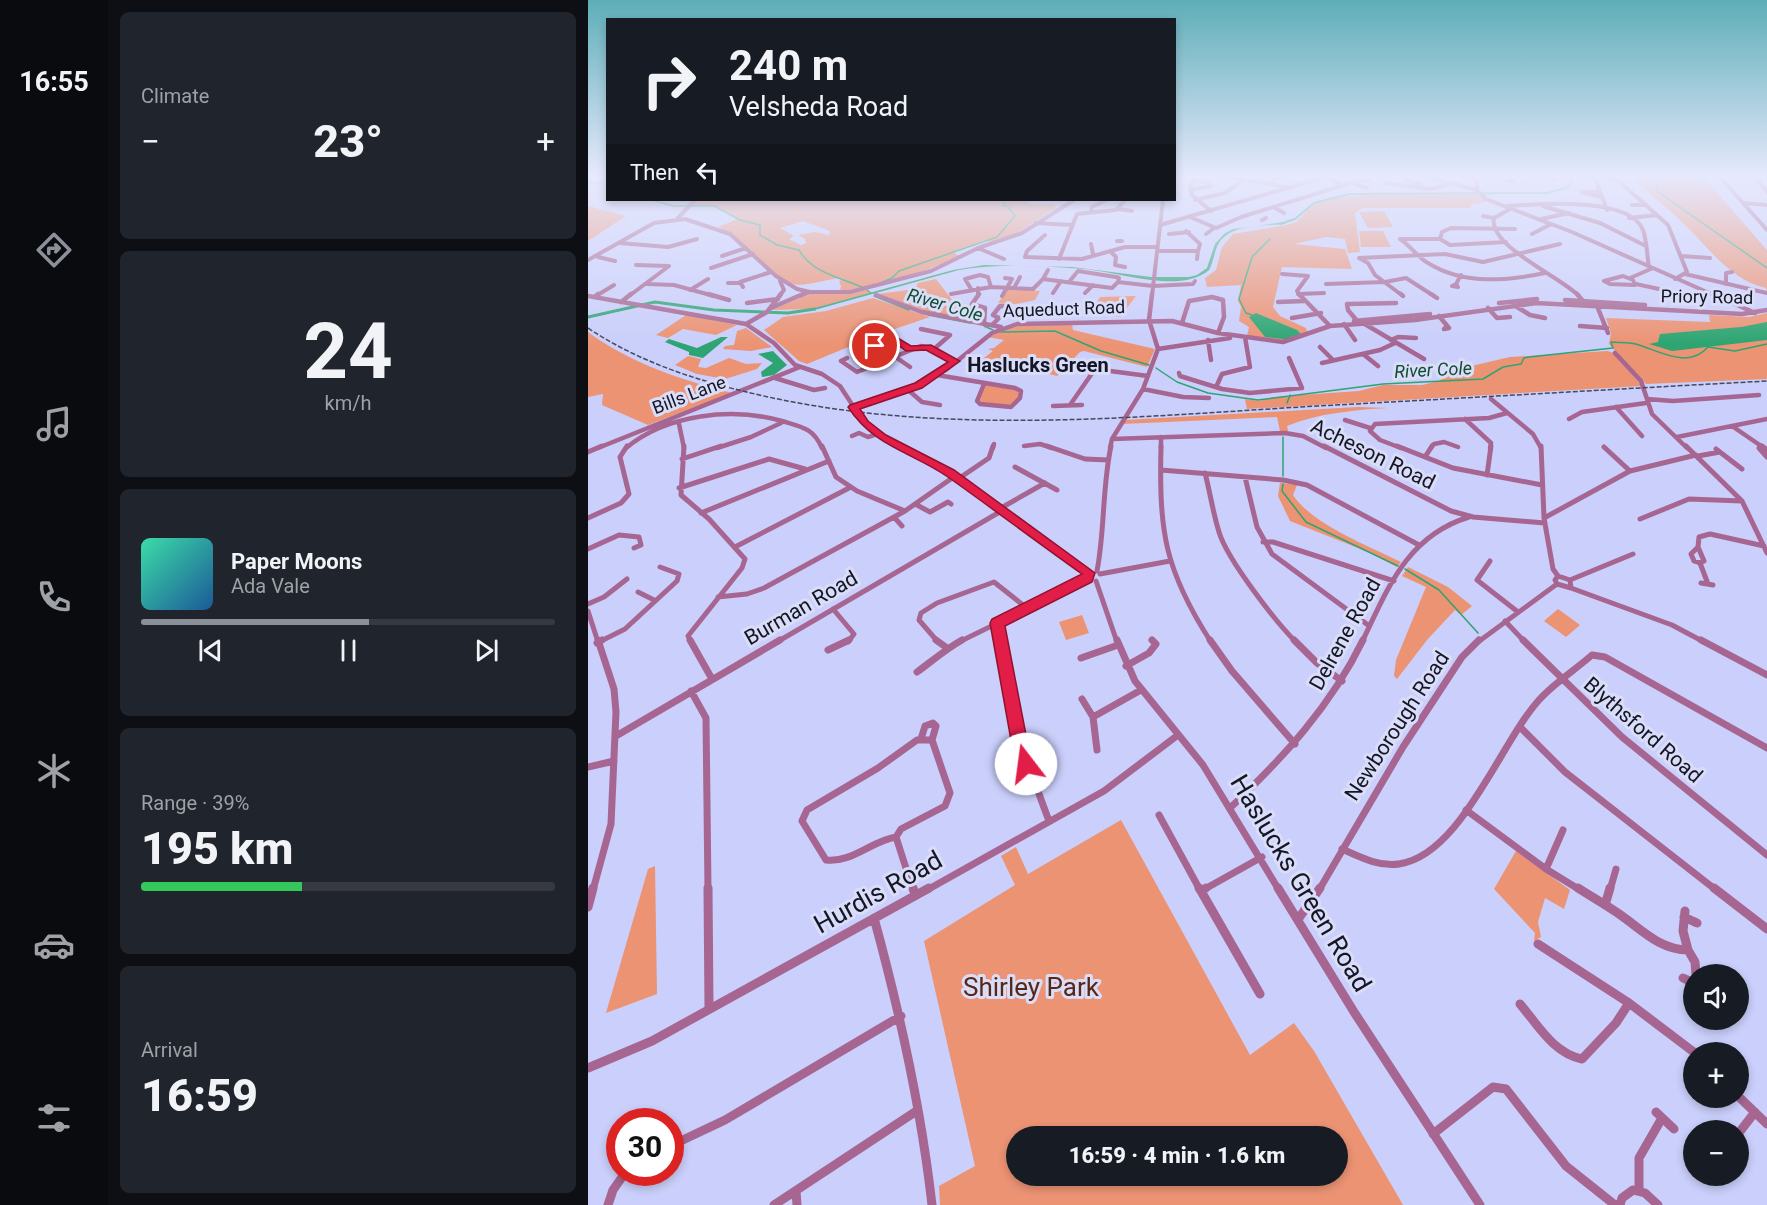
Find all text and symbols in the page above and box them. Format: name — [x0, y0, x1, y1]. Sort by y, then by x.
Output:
text: 240 m — [729, 41, 848, 90]
icon: right — [630, 42, 708, 120]
text: 16:55 — [19, 66, 89, 98]
text: Climate — [141, 84, 209, 108]
text: Velsheda Road — [729, 91, 908, 123]
text: 23° — [313, 115, 383, 168]
text: − — [141, 122, 160, 161]
text: + — [536, 122, 555, 161]
icon: left — [691, 156, 724, 189]
text: Then — [630, 160, 679, 185]
icon: directions — [33, 229, 75, 271]
water label: River Cole — [905, 284, 985, 325]
street label: Priory Road — [1661, 285, 1754, 308]
street label: Aqueduct Road — [1002, 296, 1126, 321]
text: 24 — [303, 306, 393, 397]
pin — [849, 320, 900, 371]
icon: arrive — [858, 329, 891, 362]
district label: Haslucks Green — [967, 353, 1109, 377]
water label: River Cole — [1394, 357, 1472, 382]
street label: Bills Lane — [649, 371, 729, 418]
text: km/h — [325, 391, 371, 415]
icon: music — [33, 403, 75, 445]
street label: Acheson Road — [1307, 414, 1439, 494]
text: Paper Moons — [231, 549, 362, 574]
street label: Burman Road — [740, 566, 862, 650]
text: Ada Vale — [231, 574, 310, 598]
street label: Delrene Road — [1304, 574, 1386, 694]
icon: phone — [33, 576, 75, 618]
icon: previous — [194, 634, 227, 667]
icon: pause — [332, 634, 365, 667]
icon: next — [470, 634, 503, 667]
street label: Newborough Road — [1340, 647, 1454, 805]
street label: Blythsford Road — [1579, 672, 1707, 788]
position arrow — [994, 732, 1058, 796]
icon: climate — [33, 750, 75, 792]
street label: Haslucks Green Road — [1224, 769, 1378, 997]
text: Range · 39% — [141, 791, 249, 815]
text: 195 km — [141, 822, 293, 875]
street label: Hurdis Road — [809, 844, 947, 940]
icon: car — [33, 924, 75, 966]
map controls — [1683, 964, 1749, 1186]
button: sound — [1683, 964, 1749, 1030]
park label: Shirley Park — [963, 972, 1100, 1002]
text: Arrival — [141, 1038, 198, 1062]
button: + — [1683, 1042, 1749, 1108]
text: 16:59 — [141, 1069, 258, 1122]
icon: filters — [33, 1097, 75, 1139]
speed limit sign: 30 — [606, 1108, 684, 1186]
button: − — [1683, 1120, 1749, 1186]
text: 16:59 · 4 min · 1.6 km — [1069, 1143, 1285, 1168]

